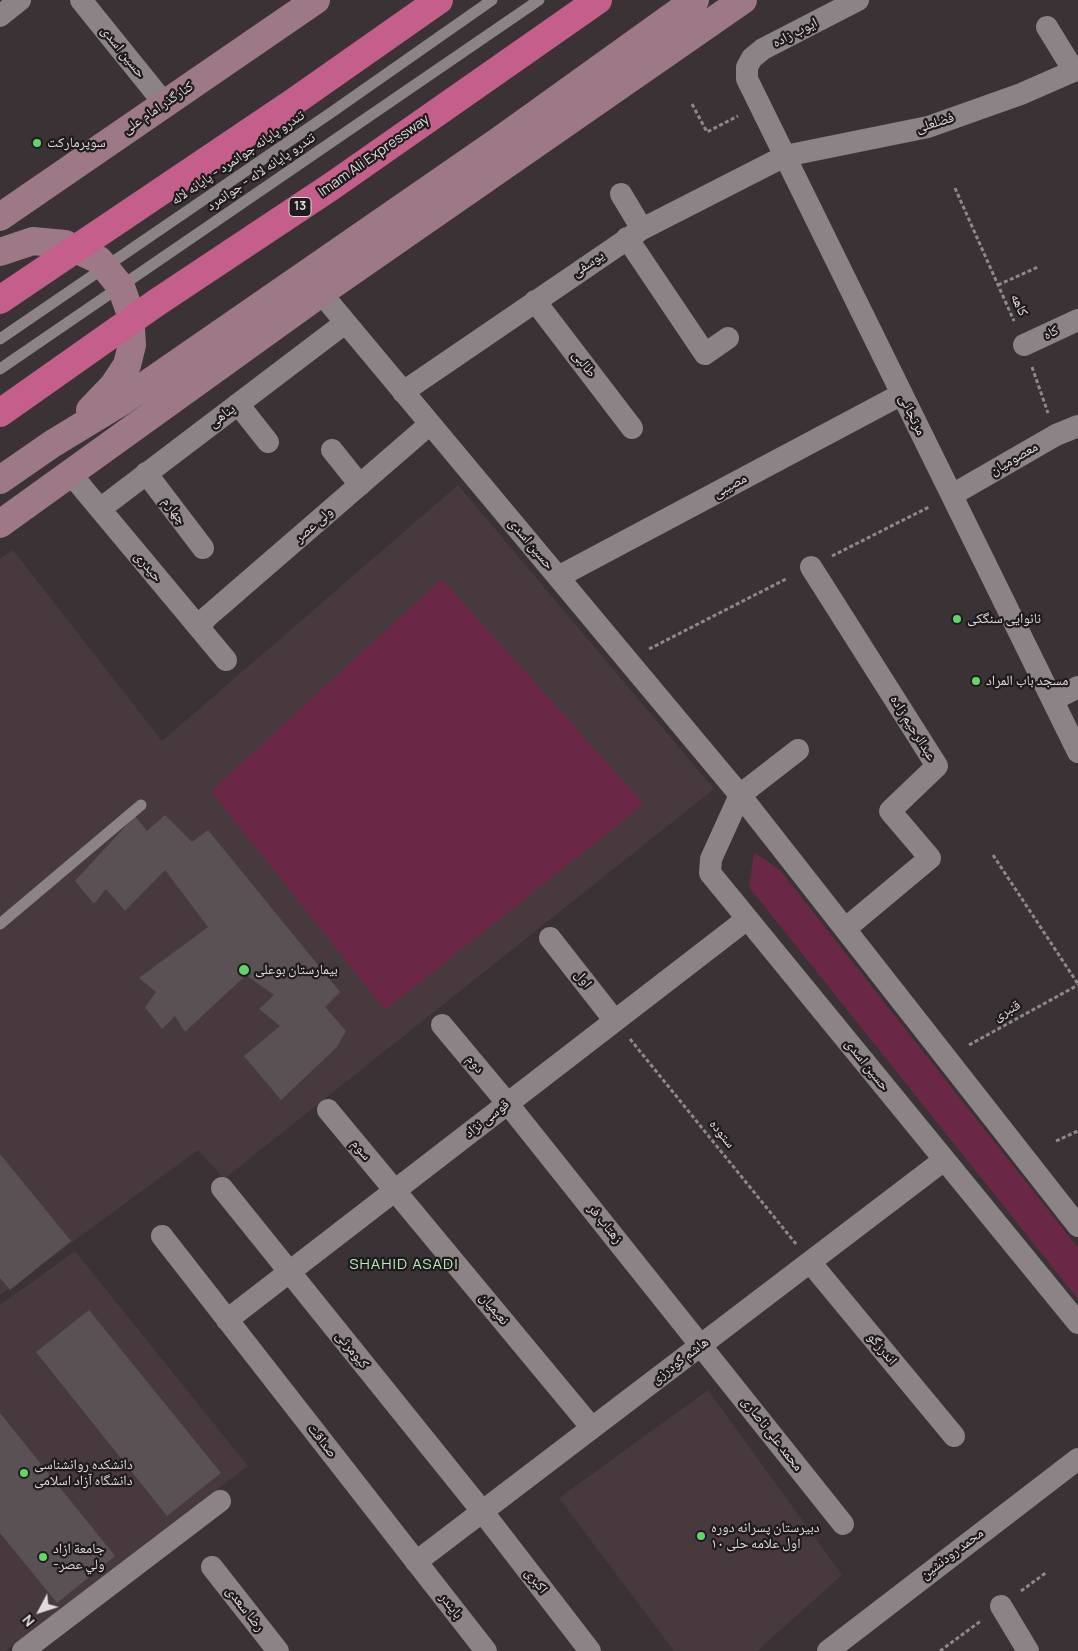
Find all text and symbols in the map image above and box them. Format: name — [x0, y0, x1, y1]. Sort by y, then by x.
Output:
street label: ایوب زاده — [770, 14, 820, 52]
street label: حسین اسدی — [97, 23, 149, 81]
street label: کنارگذر امام علی — [119, 78, 197, 138]
street label: تندرو پایانه جوانمرد - پایانه لاله — [168, 107, 308, 209]
street label: فضلعلی — [914, 109, 956, 137]
street label: Imam Ali Expressway — [315, 111, 433, 201]
street label: تندرو پایانه لاله - جوانمرد — [203, 129, 319, 215]
place label: سوپرمارکت — [47, 135, 106, 151]
marker: سوپرمارکت — [31, 137, 43, 149]
road number: 13 — [289, 198, 311, 216]
street label: یوسفی — [569, 247, 607, 281]
street label: کاهه — [1007, 291, 1031, 319]
street label: کاه — [1041, 322, 1061, 344]
street label: طالبی — [568, 347, 600, 381]
street label: مرتجائی — [895, 392, 929, 438]
street label: پناهی — [205, 401, 239, 431]
street label: معصومیان — [987, 439, 1041, 479]
street label: مصیبی — [710, 470, 750, 502]
street label: چهارم — [158, 494, 190, 528]
street label: ولی عصر — [291, 504, 337, 546]
street label: حسین اسدی — [505, 515, 557, 573]
street label: حیدری — [130, 548, 166, 586]
place label: نانوایی سنگکی — [967, 611, 1041, 627]
marker: نانوایی سنگکی — [951, 613, 963, 625]
place label: مسجد باب المراد — [986, 673, 1068, 689]
marker: مسجد باب المراد — [970, 675, 982, 687]
street label: عبدالرحیم زاده — [886, 692, 940, 764]
place label: بیمارستان بوعلی — [255, 962, 338, 978]
marker: بیمارستان بوعلی — [237, 963, 251, 977]
street label: اول — [571, 967, 595, 991]
street label: قنبری — [991, 997, 1023, 1025]
street label: حسین اسدی — [841, 1036, 893, 1094]
street label: دوم — [462, 1051, 488, 1077]
street label: قوسی نژاد — [461, 1096, 513, 1142]
street label: ستوده — [705, 1116, 739, 1152]
street label: سوم — [347, 1136, 375, 1164]
street label: زهتاب فر — [584, 1201, 626, 1247]
district label: SHAHID ASADI — [348, 1256, 460, 1274]
street label: نعیمیان — [476, 1289, 512, 1329]
street label: کیومرثی — [332, 1328, 372, 1372]
street label: اندرزگو — [864, 1329, 900, 1369]
street label: هاشم گودرزی — [648, 1334, 712, 1388]
street label: محمد علی ناصاری — [738, 1393, 806, 1475]
street label: صداقت — [304, 1421, 340, 1461]
place label: دانشکده روانشناسی دانشگاه آزاد اسلامی — [34, 1457, 133, 1490]
marker: دانشکده روانشناسی دانشگاه آزاد اسلامی — [18, 1467, 30, 1479]
place label: دبیرستان پسرانه دوره اول علامه حلی ۱۰ — [711, 1520, 820, 1552]
street label: محمد رودنشین — [917, 1525, 987, 1583]
marker: دبیرستان پسرانه دوره اول علامه حلی ۱۰ — [695, 1530, 707, 1542]
place label: جامعة ازاد -ولي عصر — [53, 1541, 105, 1574]
marker: جامعة ازاد -ولي عصر — [37, 1551, 49, 1563]
street label: اکبری — [521, 1565, 551, 1597]
street label: رضا سعدی — [222, 1583, 268, 1635]
north arrow — [15, 1586, 65, 1636]
street label: بایندر — [436, 1590, 466, 1622]
text: N — [18, 1611, 39, 1631]

